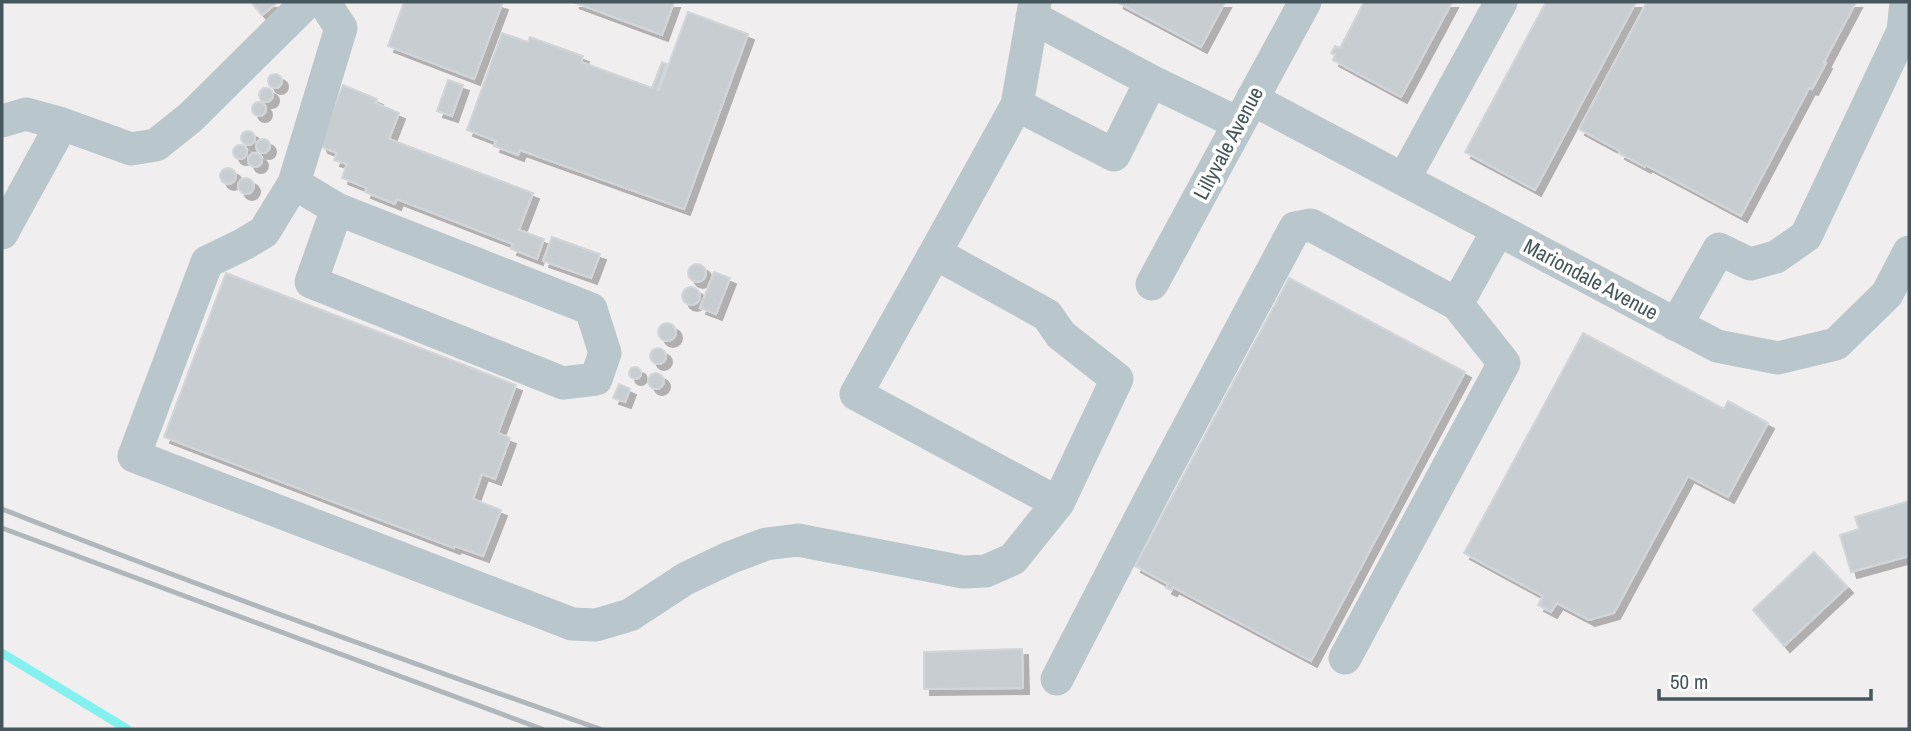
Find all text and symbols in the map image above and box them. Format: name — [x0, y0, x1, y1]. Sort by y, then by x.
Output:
street label: Lillyvale Avenue — [1186, 81, 1270, 205]
street label: Mariondale Avenue — [1519, 231, 1663, 327]
scale bar — [1659, 658, 1871, 702]
text: 50 m — [1670, 667, 1708, 696]

